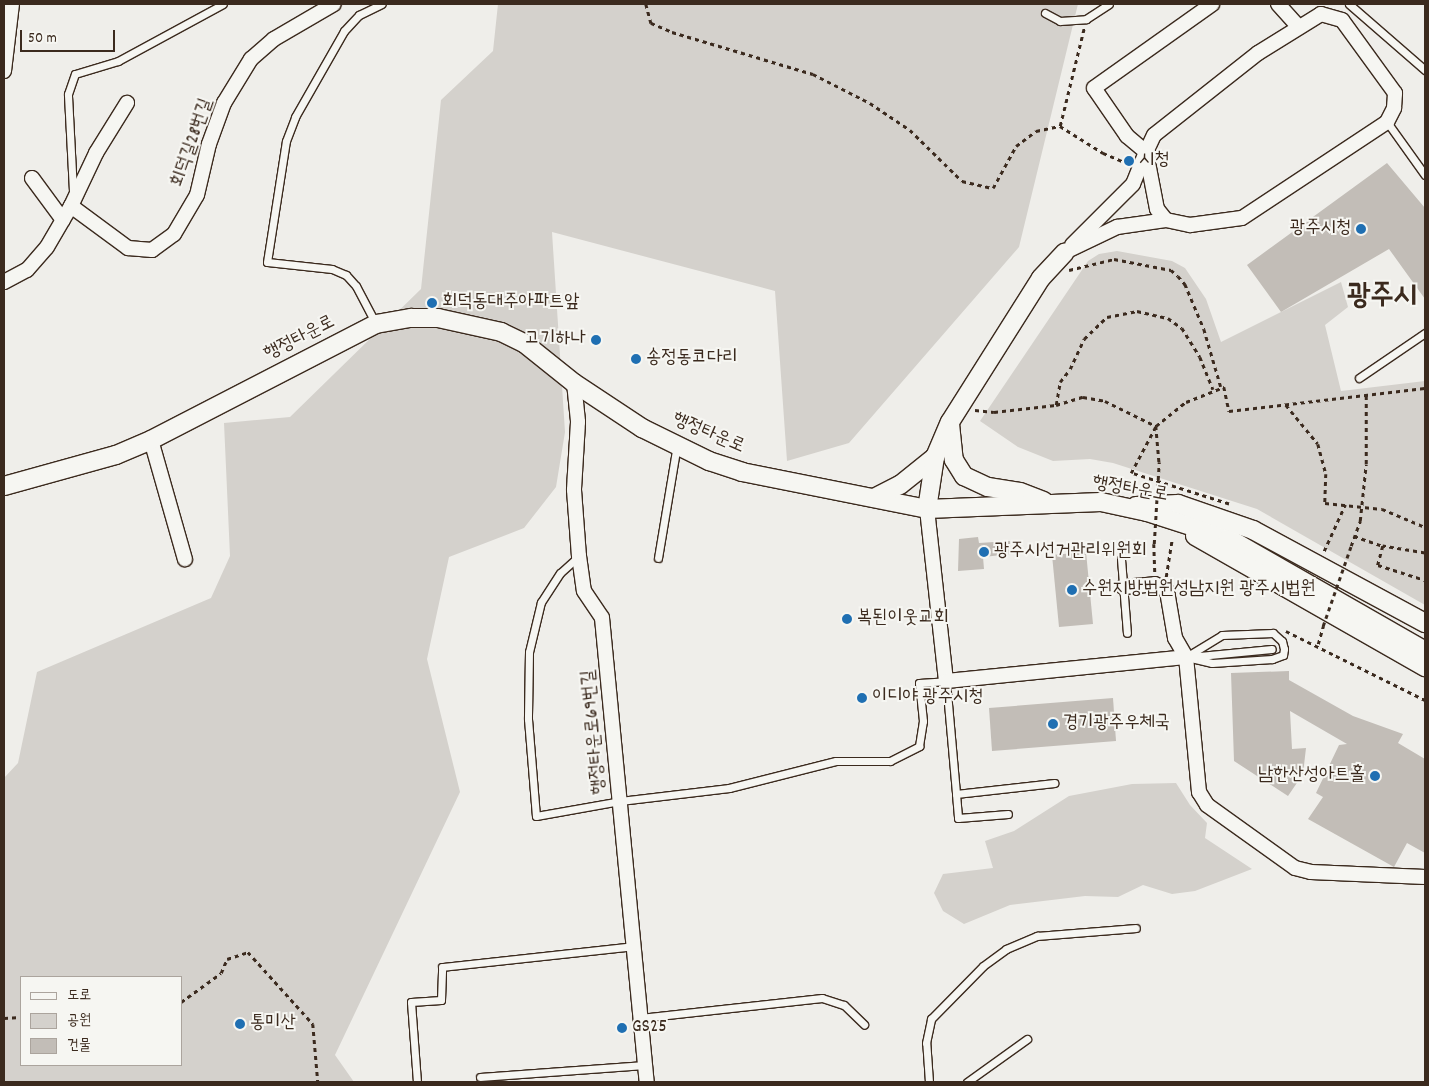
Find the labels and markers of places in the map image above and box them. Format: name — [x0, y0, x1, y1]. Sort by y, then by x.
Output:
place label: 시청 — [1139, 150, 1170, 172]
marker: 시청 — [1123, 155, 1135, 167]
place label: 광주시청 — [1290, 218, 1351, 240]
marker: 광주시청 — [1355, 223, 1367, 235]
place label: 회덕동대주아파트앞 — [442, 292, 580, 314]
marker: 회덕동대주아파트앞 — [426, 297, 438, 309]
place label: 고기하나 — [525, 329, 586, 351]
marker: 고기하나 — [590, 334, 602, 346]
place label: 송정동코다리 — [646, 348, 738, 370]
marker: 송정동코다리 — [630, 353, 642, 365]
place label: 광주시선거관리위원회 — [994, 541, 1147, 563]
marker: 광주시선거관리위원회 — [978, 546, 990, 558]
place label: 수원지방법원성남지원 광주시법원 — [1082, 579, 1316, 601]
marker: 수원지방법원성남지원 광주시법원 — [1066, 584, 1078, 596]
place label: 복된이웃교회 — [857, 608, 949, 630]
marker: 복된이웃교회 — [841, 613, 853, 625]
place label: 이디야 광주시청 — [872, 687, 983, 709]
marker: 이디야 광주시청 — [856, 692, 868, 704]
place label: 경기광주우체국 — [1063, 713, 1170, 735]
marker: 경기광주우체국 — [1047, 718, 1059, 730]
place label: 남한산성아트홀 — [1258, 765, 1365, 787]
marker: 남한산성아트홀 — [1369, 770, 1381, 782]
place label: 통미산 — [250, 1013, 296, 1035]
place label: GS25 — [632, 1017, 667, 1039]
marker: 통미산 — [234, 1018, 246, 1030]
marker: GS25 — [616, 1022, 628, 1034]

